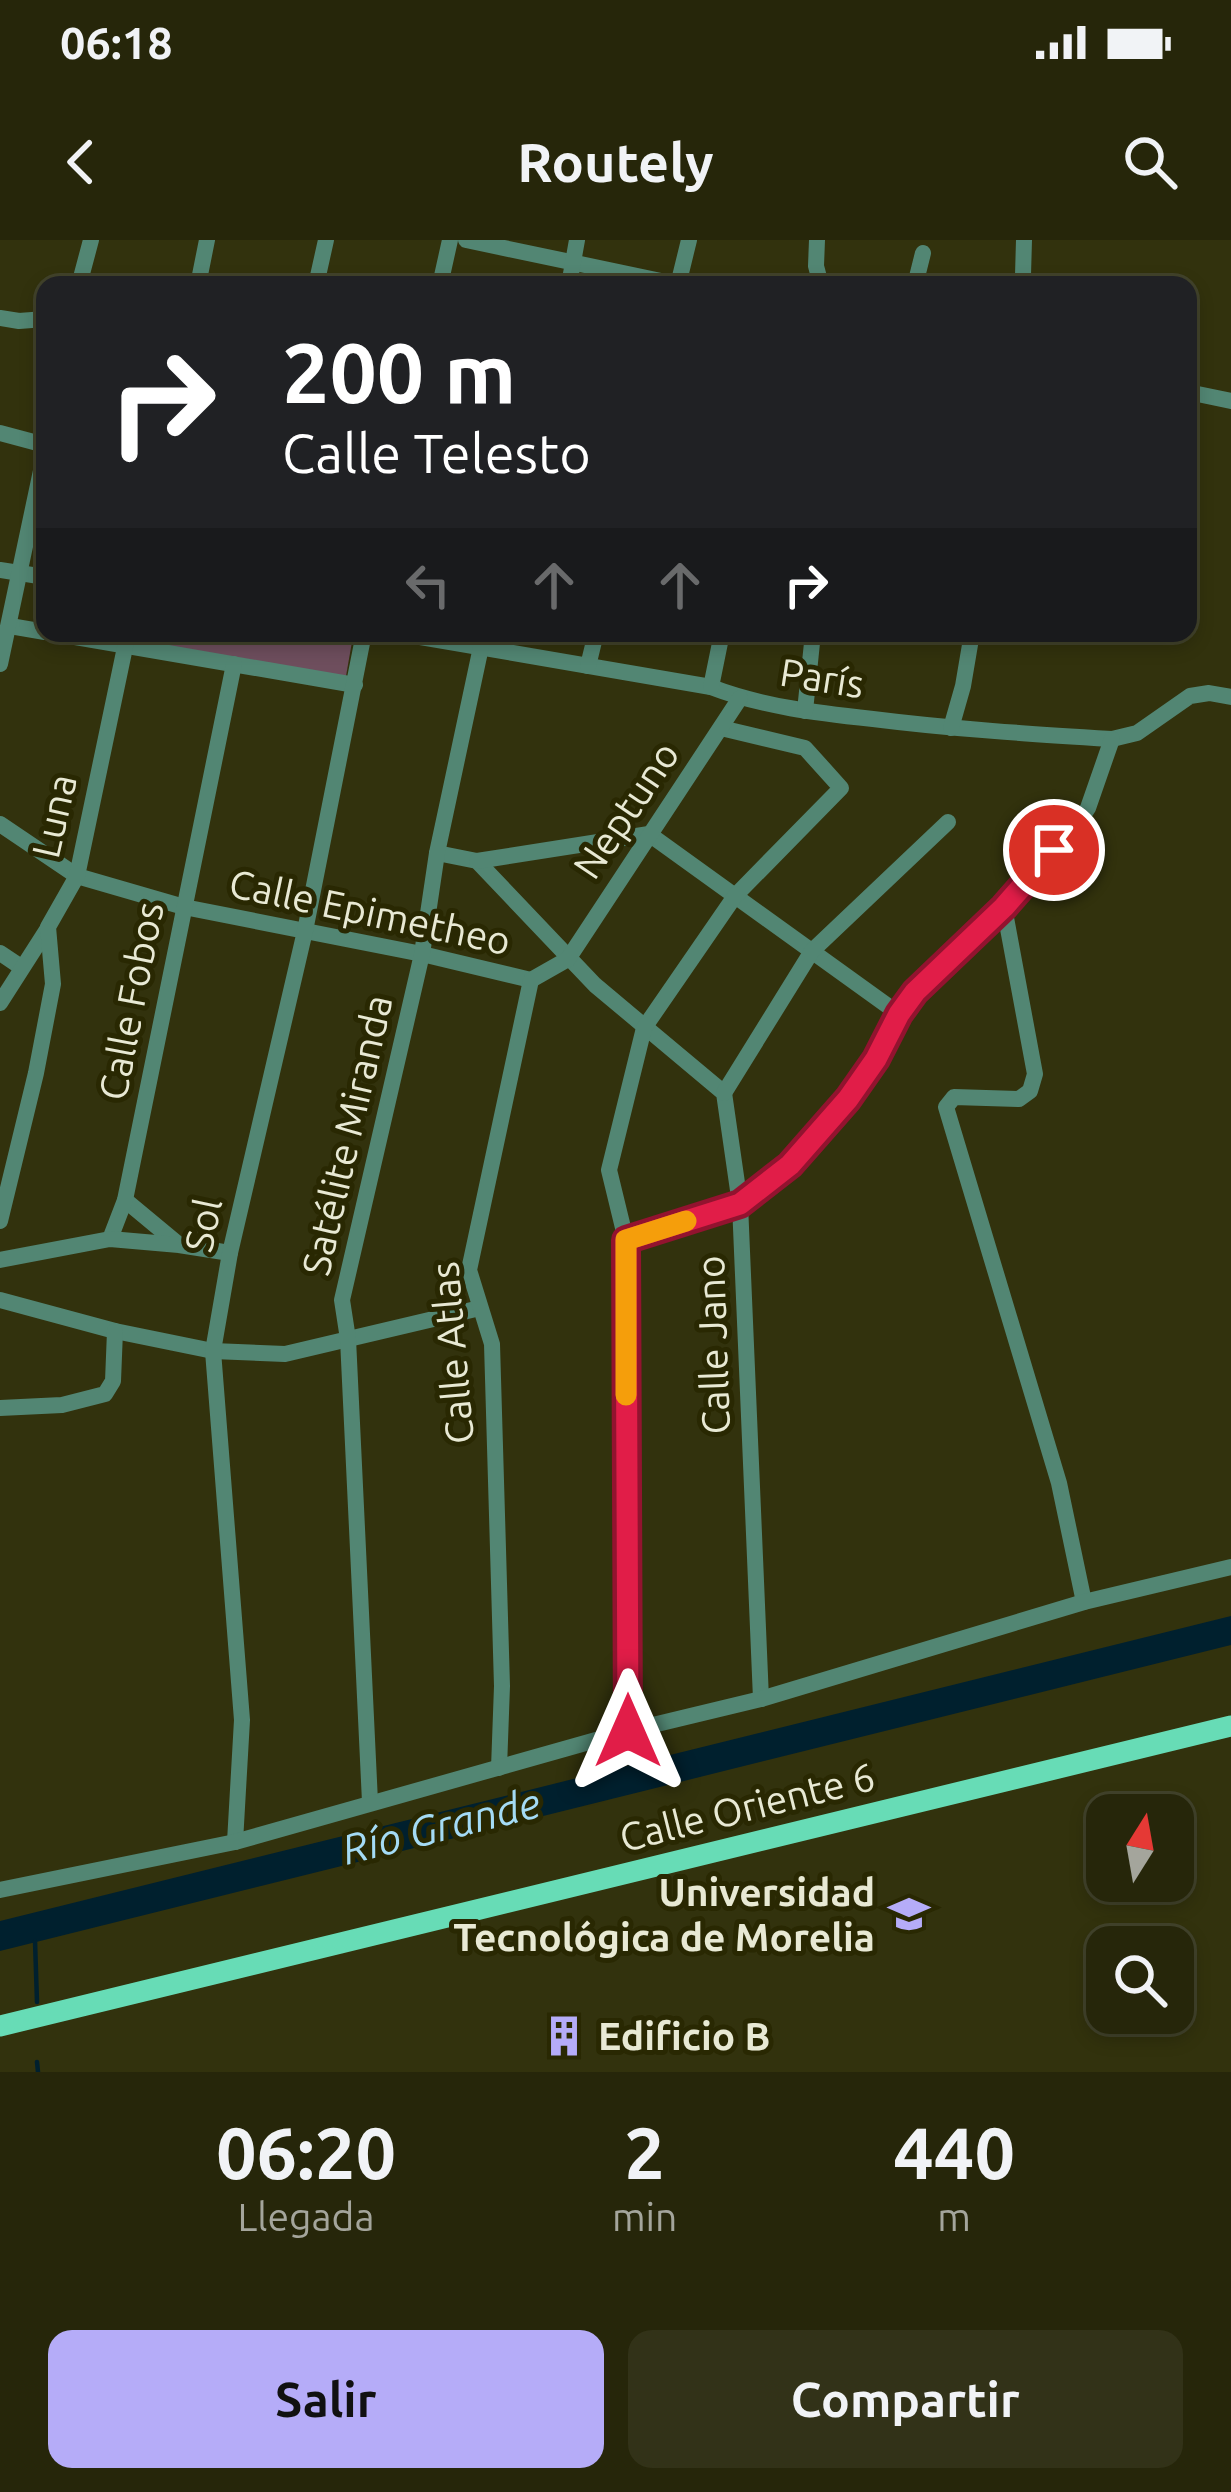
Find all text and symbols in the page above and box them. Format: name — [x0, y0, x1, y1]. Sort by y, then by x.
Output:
text: 06:18 — [60, 17, 173, 68]
icon: back — [48, 129, 114, 195]
icon: search — [1117, 129, 1183, 195]
text: Routely — [517, 132, 714, 192]
icon: right — [84, 324, 240, 480]
text: 200 m — [282, 325, 516, 419]
text: Calle Telesto — [282, 423, 591, 483]
icon: left — [395, 552, 461, 618]
icon: ahead — [521, 552, 587, 618]
icon: ahead — [647, 552, 713, 618]
icon: right — [773, 552, 839, 618]
street label: París — [777, 650, 867, 705]
street label: Neptuno — [564, 733, 687, 886]
street label: Luna — [23, 770, 84, 862]
pin — [1003, 799, 1105, 901]
icon: arrive — [1021, 817, 1087, 883]
street label: Calle Epimetheo — [226, 861, 515, 962]
street label: Calle Fobos — [90, 898, 171, 1104]
street label: Satélite Miranda — [293, 991, 400, 1279]
street label: Sol — [176, 1194, 229, 1256]
street label: Calle Jano — [688, 1255, 737, 1435]
street label: Calle Atlas — [422, 1260, 481, 1446]
position arrow — [565, 1668, 691, 1794]
street label: Calle Oriente 6 — [615, 1754, 879, 1859]
water label: Río Grande — [337, 1778, 545, 1873]
north arrow — [1086, 1794, 1194, 1902]
map controls — [1086, 1794, 1194, 2034]
place label: Universidad Tecnológica de Morelia — [453, 1870, 875, 1958]
school or university icon: Universidad Tecnológica de Morelia — [886, 1891, 932, 1937]
button: search — [1086, 1926, 1194, 2034]
building icon: Edificio B — [541, 2013, 587, 2059]
place label: Edificio B — [598, 2014, 770, 2057]
text: 06:20 — [216, 2112, 396, 2193]
text: 2 — [624, 2112, 665, 2193]
text: 440 — [893, 2112, 1015, 2193]
text: Llegada — [238, 2195, 374, 2238]
text: min — [612, 2195, 677, 2238]
text: m — [937, 2195, 971, 2238]
button: Salir — [48, 2330, 604, 2468]
button: Compartir — [628, 2330, 1183, 2468]

